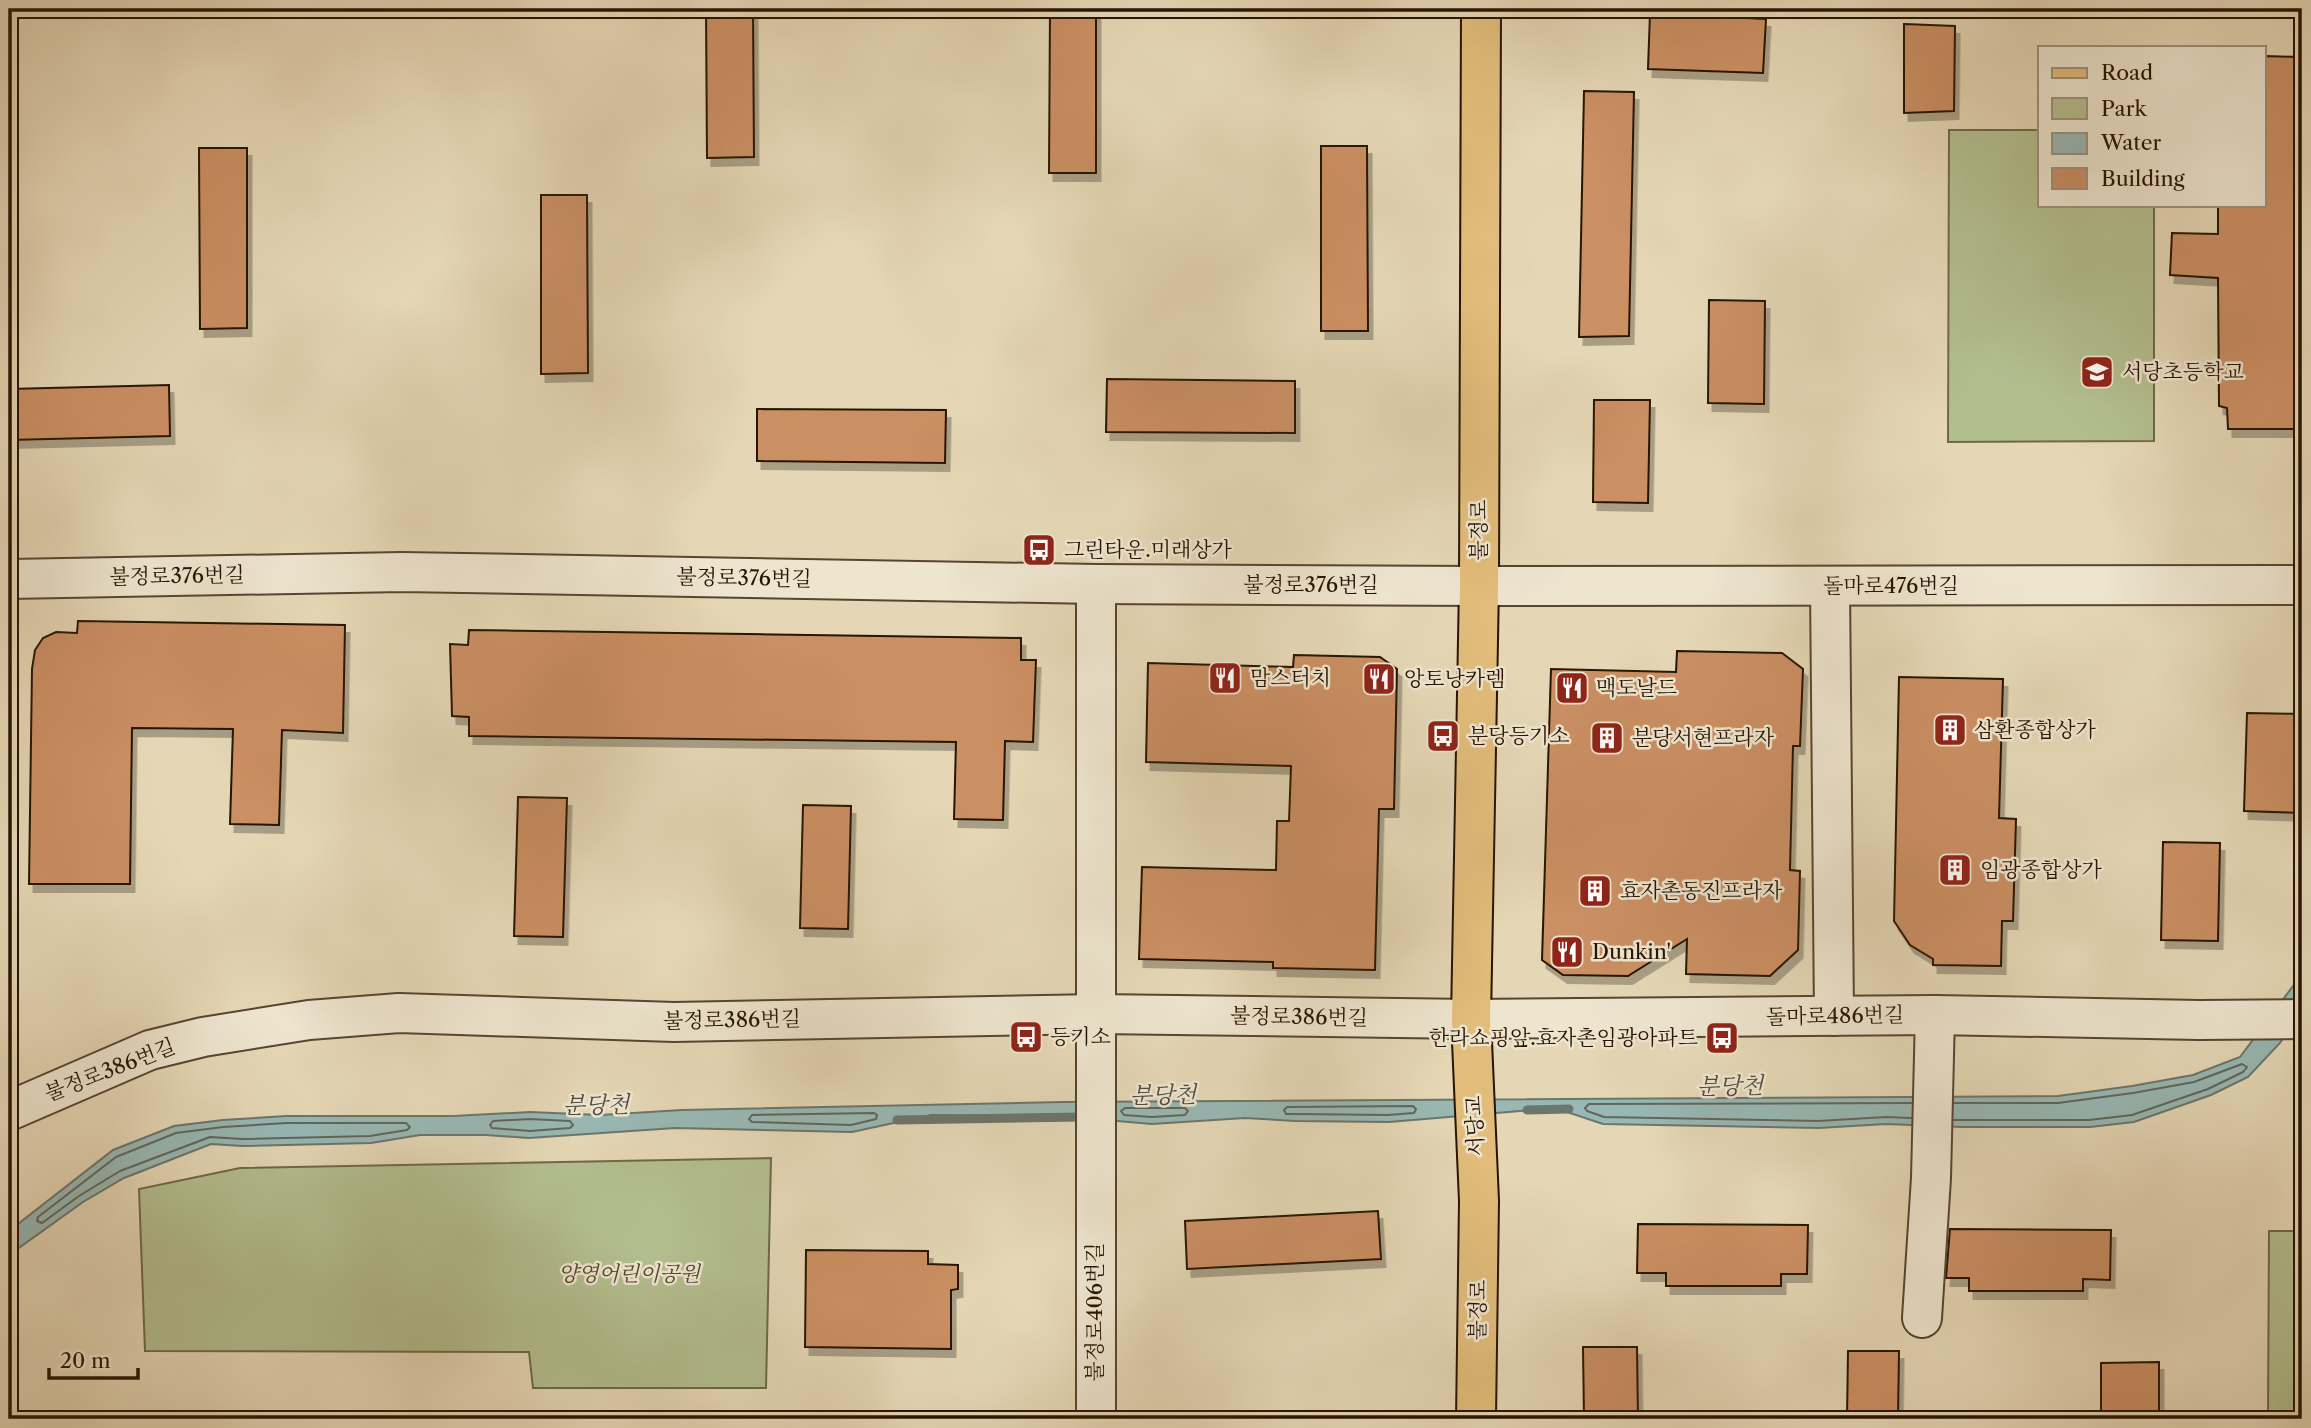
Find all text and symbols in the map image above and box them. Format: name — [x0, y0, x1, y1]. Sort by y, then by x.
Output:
legend — [2038, 46, 2266, 206]
text: Road — [2101, 60, 2153, 85]
text: Park — [2101, 96, 2147, 121]
text: Water — [2100, 130, 2161, 155]
text: Building — [2101, 166, 2186, 191]
school or university icon: 서당초등학교 — [2078, 353, 2116, 391]
place label: 서당초등학교 — [2122, 359, 2244, 384]
street label: 불정로 — [1466, 500, 1491, 560]
bus stop icon: 그린타운.미래상가 — [1020, 531, 1058, 569]
place label: 그린타운.미래상가 — [1064, 537, 1232, 562]
street label: 불정로376번길 — [109, 562, 245, 589]
street label: 불정로376번길 — [676, 564, 812, 591]
street label: 불정로376번길 — [1243, 572, 1379, 597]
street label: 돌마로476번길 — [1823, 573, 1959, 598]
restaurant icon: 맘스터치 — [1206, 659, 1244, 697]
restaurant icon: 앙토낭카렘 — [1360, 660, 1398, 698]
place label: 맘스터치 — [1250, 665, 1331, 690]
place label: 앙토낭카렘 — [1404, 666, 1505, 691]
restaurant icon: 맥도날드 — [1553, 669, 1591, 707]
place label: 맥도날드 — [1596, 675, 1677, 700]
building icon: 삼환종합상가 — [1931, 711, 1969, 749]
bus stop icon: 분당등기소 — [1424, 717, 1462, 755]
place label: 삼환종합상가 — [1974, 717, 2096, 742]
building icon: 분당서현프라자 — [1588, 719, 1626, 757]
place label: 분당등기소 — [1468, 723, 1569, 748]
place label: 분당서현프라자 — [1632, 725, 1775, 750]
building icon: 임광종합상가 — [1936, 851, 1974, 889]
place label: 임광종합상가 — [1980, 857, 2102, 882]
building icon: 효자촌동진프라자 — [1576, 872, 1614, 910]
place label: 효자촌동진프라자 — [1620, 878, 1783, 903]
restaurant icon: Dunkin' — [1548, 933, 1586, 971]
place label: Dunkin' — [1592, 939, 1671, 964]
street label: 돌마로486번길 — [1766, 1002, 1904, 1029]
street label: 불정로386번길 — [1230, 1003, 1368, 1030]
street label: 불정로386번길 — [663, 1006, 801, 1033]
bus stop icon: 등기소 — [1007, 1018, 1045, 1056]
bus stop icon: 한라쇼핑앞.효자촌임광아파트 — [1703, 1019, 1741, 1057]
place label: 등기소 — [1050, 1024, 1111, 1049]
place label: 한라쇼핑앞.효자촌임광아파트 — [1429, 1025, 1698, 1050]
street label: 불정로386번길 — [41, 1033, 179, 1106]
water label: 분당천 — [1696, 1071, 1765, 1101]
water label: 분당천 — [1129, 1080, 1198, 1110]
water label: 분당천 — [562, 1090, 631, 1120]
street label: 서당교 — [1460, 1095, 1489, 1157]
street label: 불정로406번길 — [1082, 1242, 1107, 1382]
park label: 양영어린이공원 — [558, 1261, 702, 1286]
street label: 불정로 — [1464, 1279, 1491, 1341]
scale bar — [49, 1337, 138, 1381]
text: 20 m — [60, 1348, 111, 1373]

